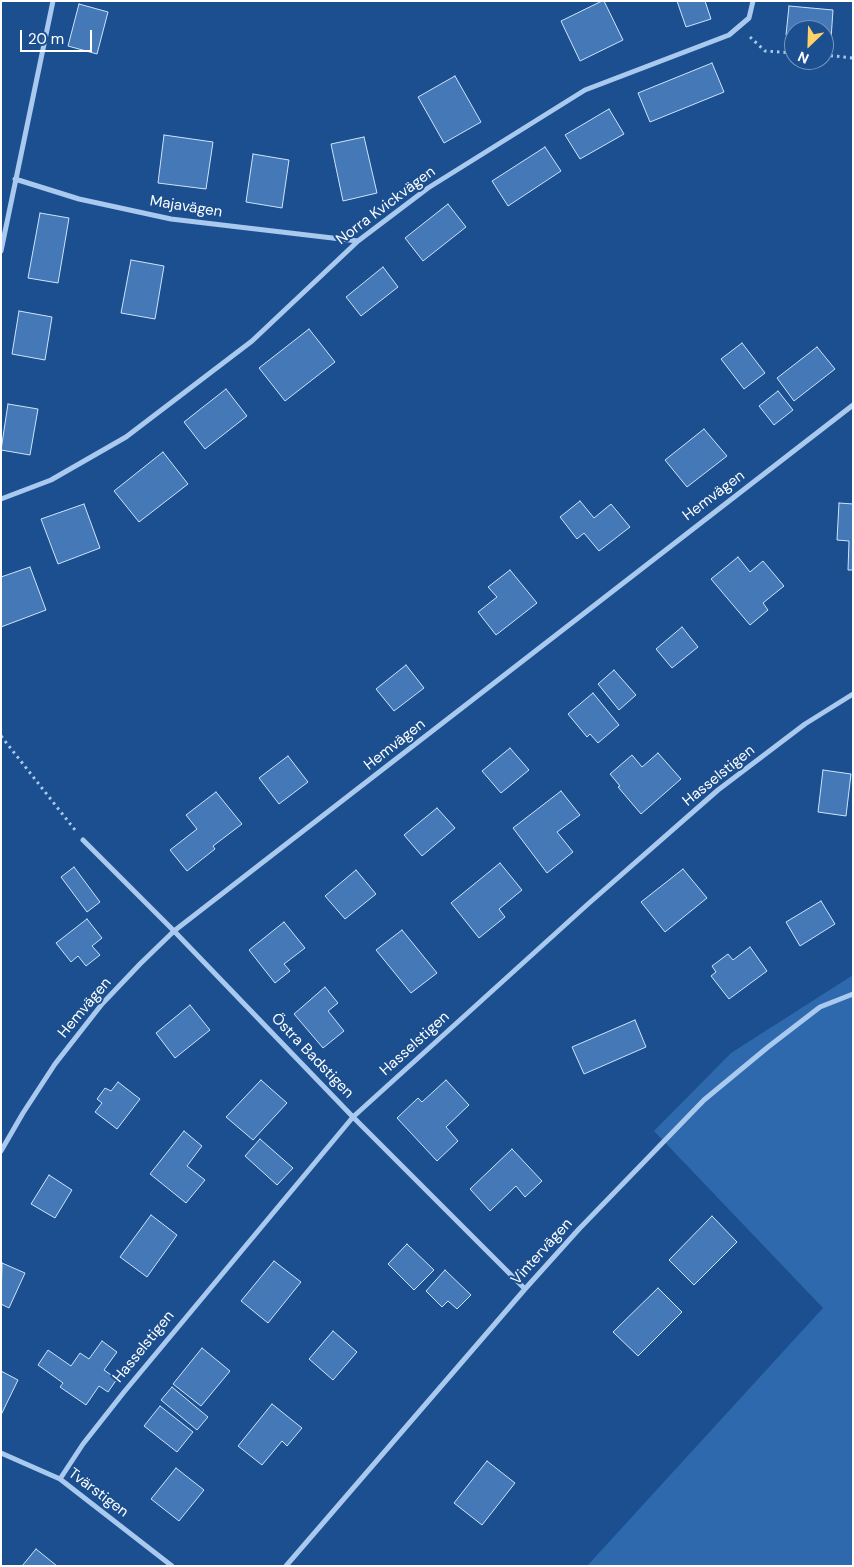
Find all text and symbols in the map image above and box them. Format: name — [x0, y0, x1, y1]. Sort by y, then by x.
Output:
scale bar — [22, 20, 95, 52]
north arrow — [784, 20, 834, 70]
text: 20 m — [28, 29, 64, 49]
text: N — [795, 47, 812, 68]
street label: Norra Kvickvägen — [333, 163, 439, 249]
street label: Majavägen — [148, 192, 224, 222]
street label: Hemvägen — [679, 467, 749, 525]
street label: Hemvägen — [361, 715, 429, 775]
street label: Hasselstigen — [679, 742, 759, 810]
street label: Hemvägen — [55, 974, 115, 1042]
street label: Hasselstigen — [377, 1008, 453, 1080]
street label: Östra Badstigen — [267, 1010, 357, 1102]
street label: Vintervägen — [508, 1215, 576, 1289]
street label: Hasselstigen — [110, 1307, 178, 1387]
street label: Tvärstigen — [64, 1465, 132, 1521]

